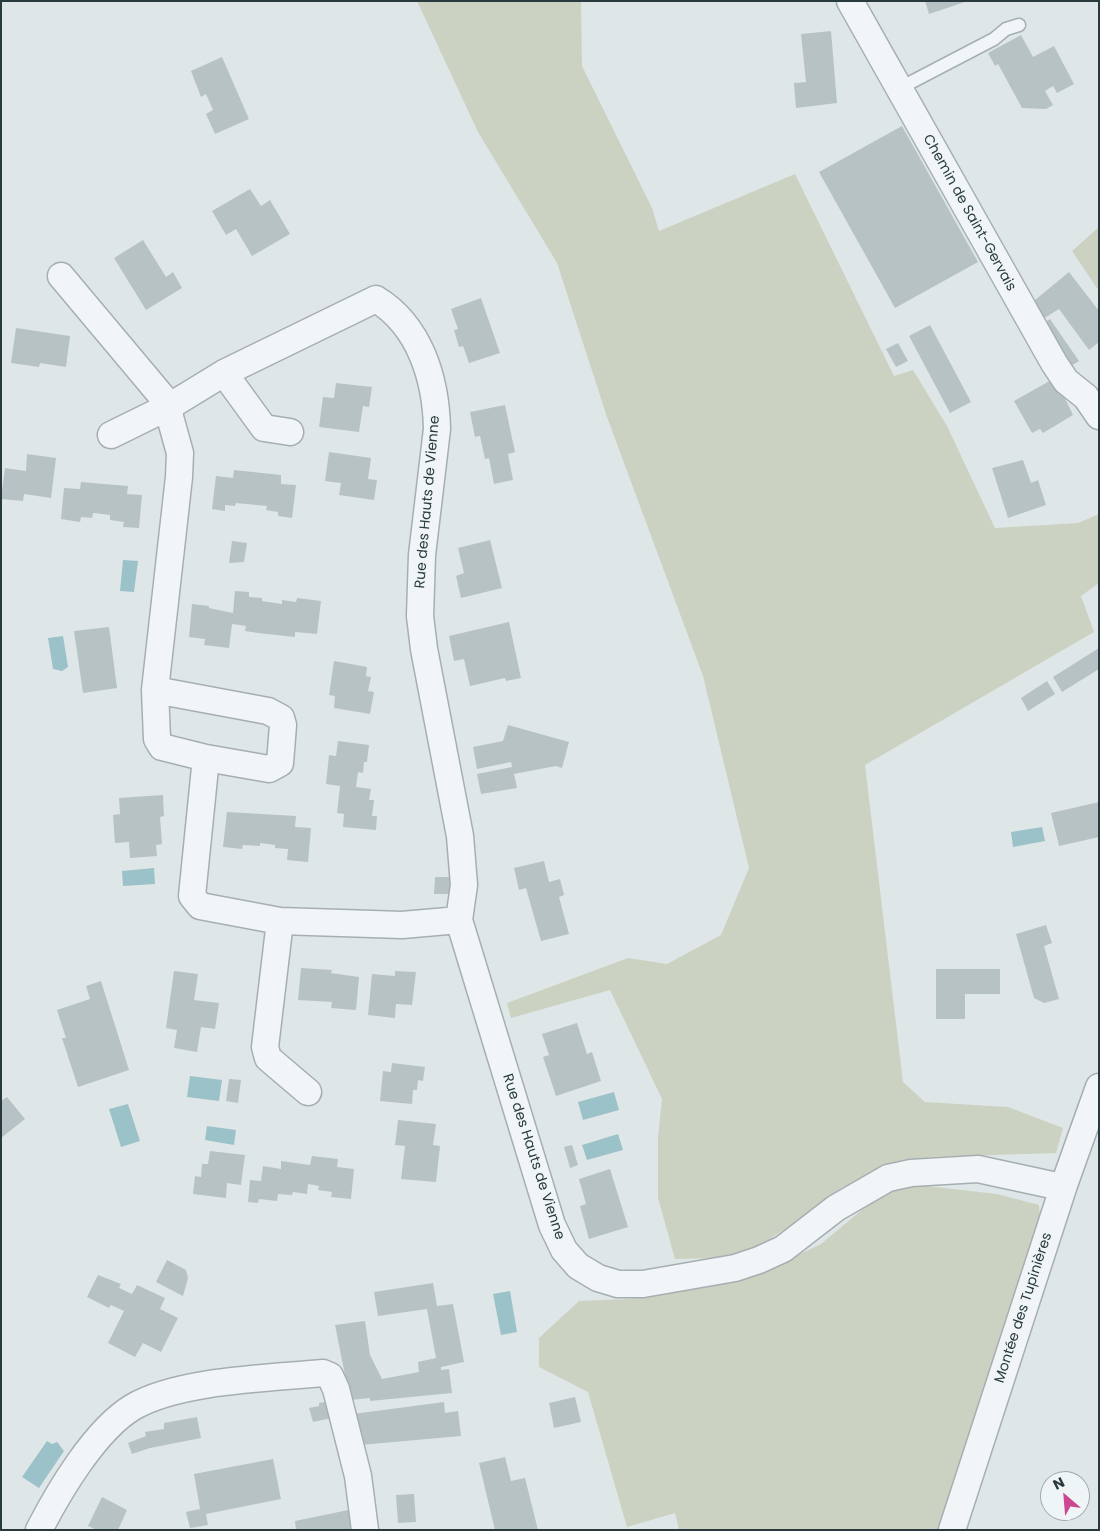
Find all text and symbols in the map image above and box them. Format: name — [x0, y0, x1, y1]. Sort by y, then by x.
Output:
street label: Chemin de Saint-Gervais — [919, 132, 1019, 294]
street label: Rue des Hauts de Vienne — [412, 415, 444, 589]
street label: Rue des Hauts de Vienne — [498, 1072, 568, 1242]
street label: Montée des Tupinières — [992, 1231, 1056, 1385]
north arrow — [1040, 1471, 1090, 1521]
text: N — [1049, 1472, 1068, 1495]

